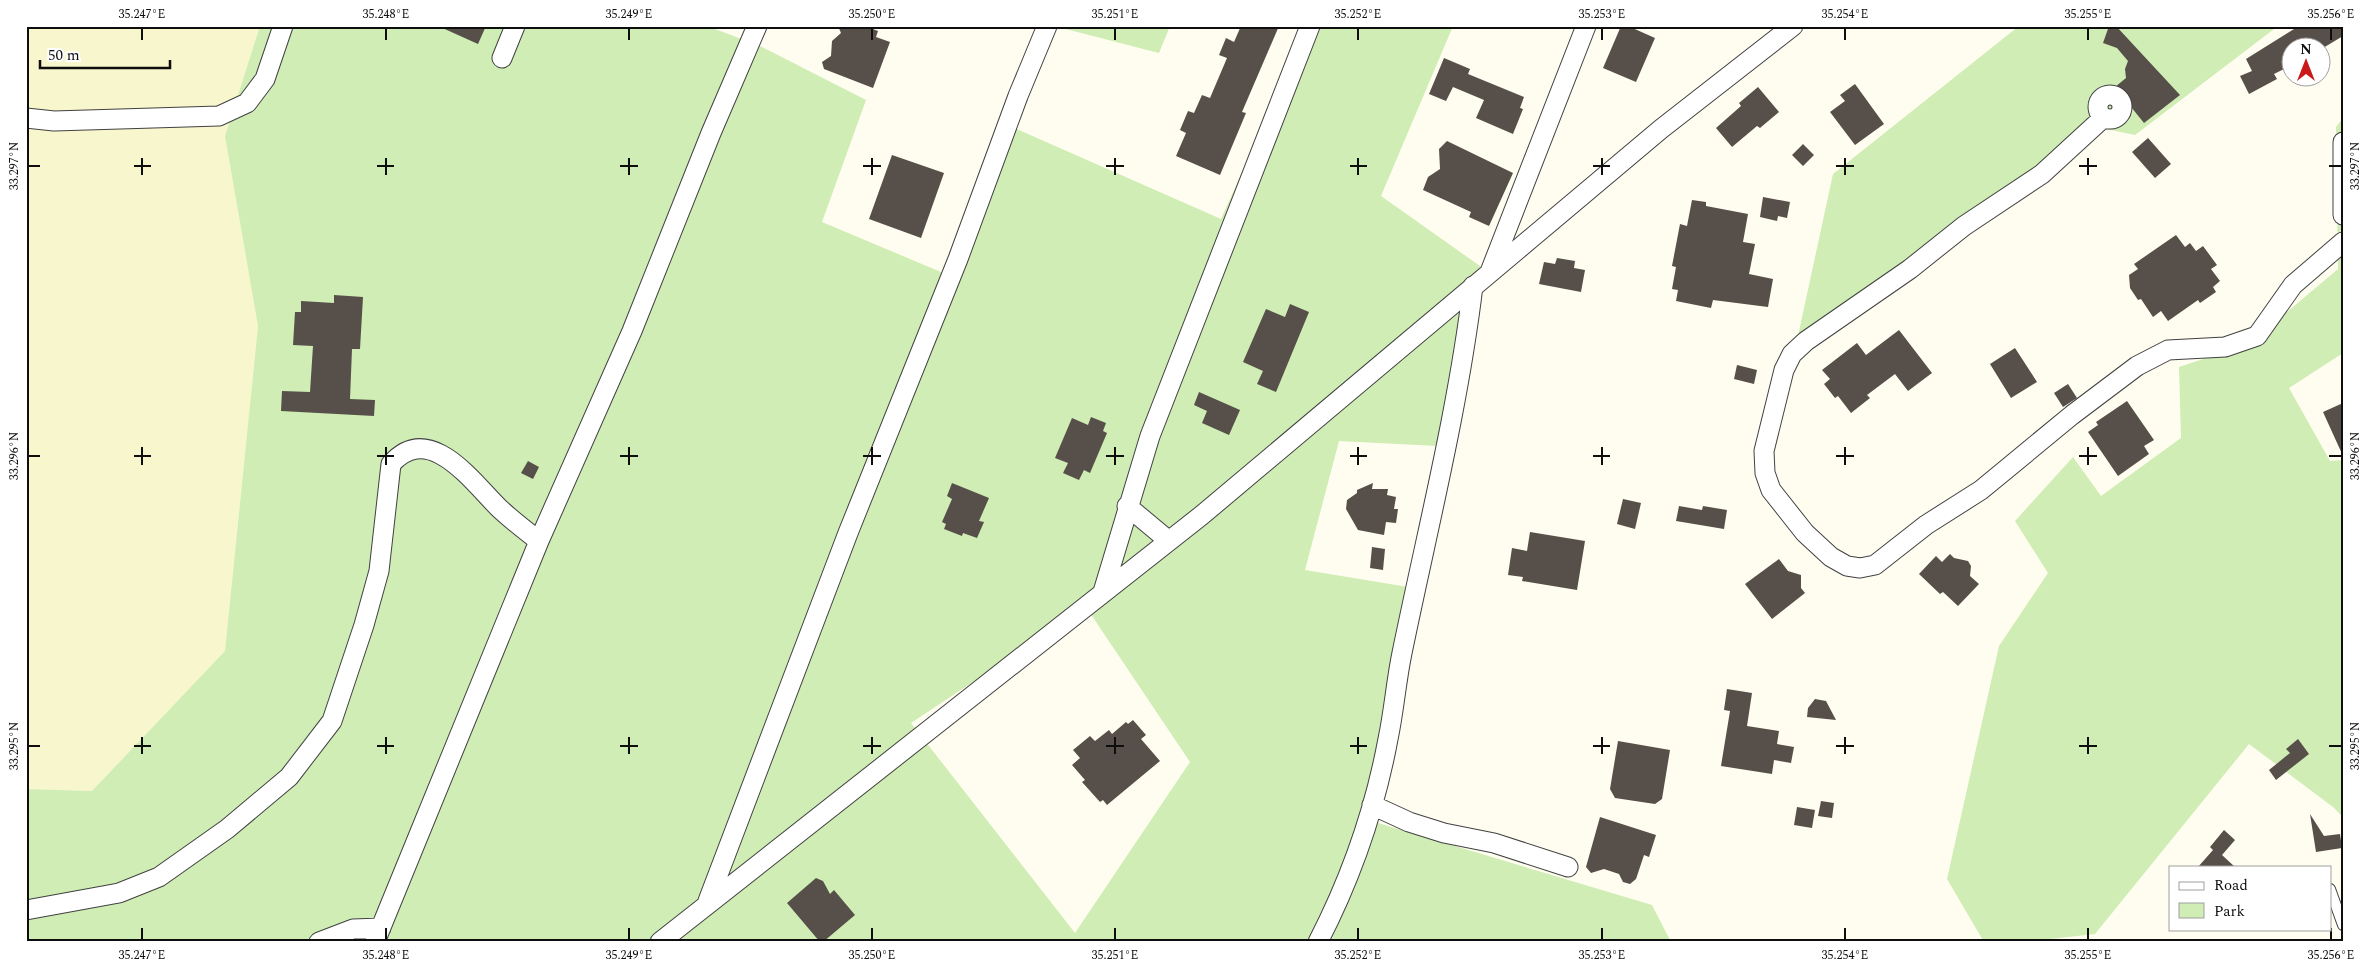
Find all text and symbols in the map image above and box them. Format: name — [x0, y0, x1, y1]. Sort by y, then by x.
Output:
text: 35.247°E — [119, 5, 165, 24]
text: 35.248°E — [363, 5, 409, 24]
text: 35.249°E — [606, 5, 652, 24]
text: 35.250°E — [849, 5, 895, 24]
text: 35.251°E — [1092, 5, 1138, 24]
text: 35.252°E — [1335, 5, 1381, 24]
text: 35.253°E — [1579, 5, 1625, 24]
text: 35.254°E — [1822, 5, 1868, 24]
text: 35.255°E — [2065, 5, 2111, 24]
text: 35.256°E — [2308, 5, 2354, 24]
scale bar — [40, 38, 170, 70]
north arrow — [2282, 38, 2332, 88]
text: N — [2300, 39, 2312, 60]
text: 50 m — [48, 44, 80, 67]
text: 33.297°N — [5, 142, 24, 190]
text: 33.297°N — [2346, 142, 2365, 190]
text: 33.296°N — [5, 432, 24, 480]
text: 33.296°N — [2346, 432, 2365, 480]
text: 33.295°N — [5, 722, 24, 770]
text: 33.295°N — [2346, 722, 2365, 770]
legend — [2169, 866, 2332, 930]
text: Road — [2214, 874, 2248, 897]
text: Park — [2214, 900, 2245, 923]
text: 35.247°E — [119, 946, 165, 965]
text: 35.248°E — [363, 946, 409, 965]
text: 35.249°E — [606, 946, 652, 965]
text: 35.250°E — [849, 946, 895, 965]
text: 35.251°E — [1092, 946, 1138, 965]
text: 35.252°E — [1335, 946, 1381, 965]
text: 35.253°E — [1579, 946, 1625, 965]
text: 35.254°E — [1822, 946, 1868, 965]
text: 35.255°E — [2065, 946, 2111, 965]
text: 35.256°E — [2308, 946, 2354, 965]

